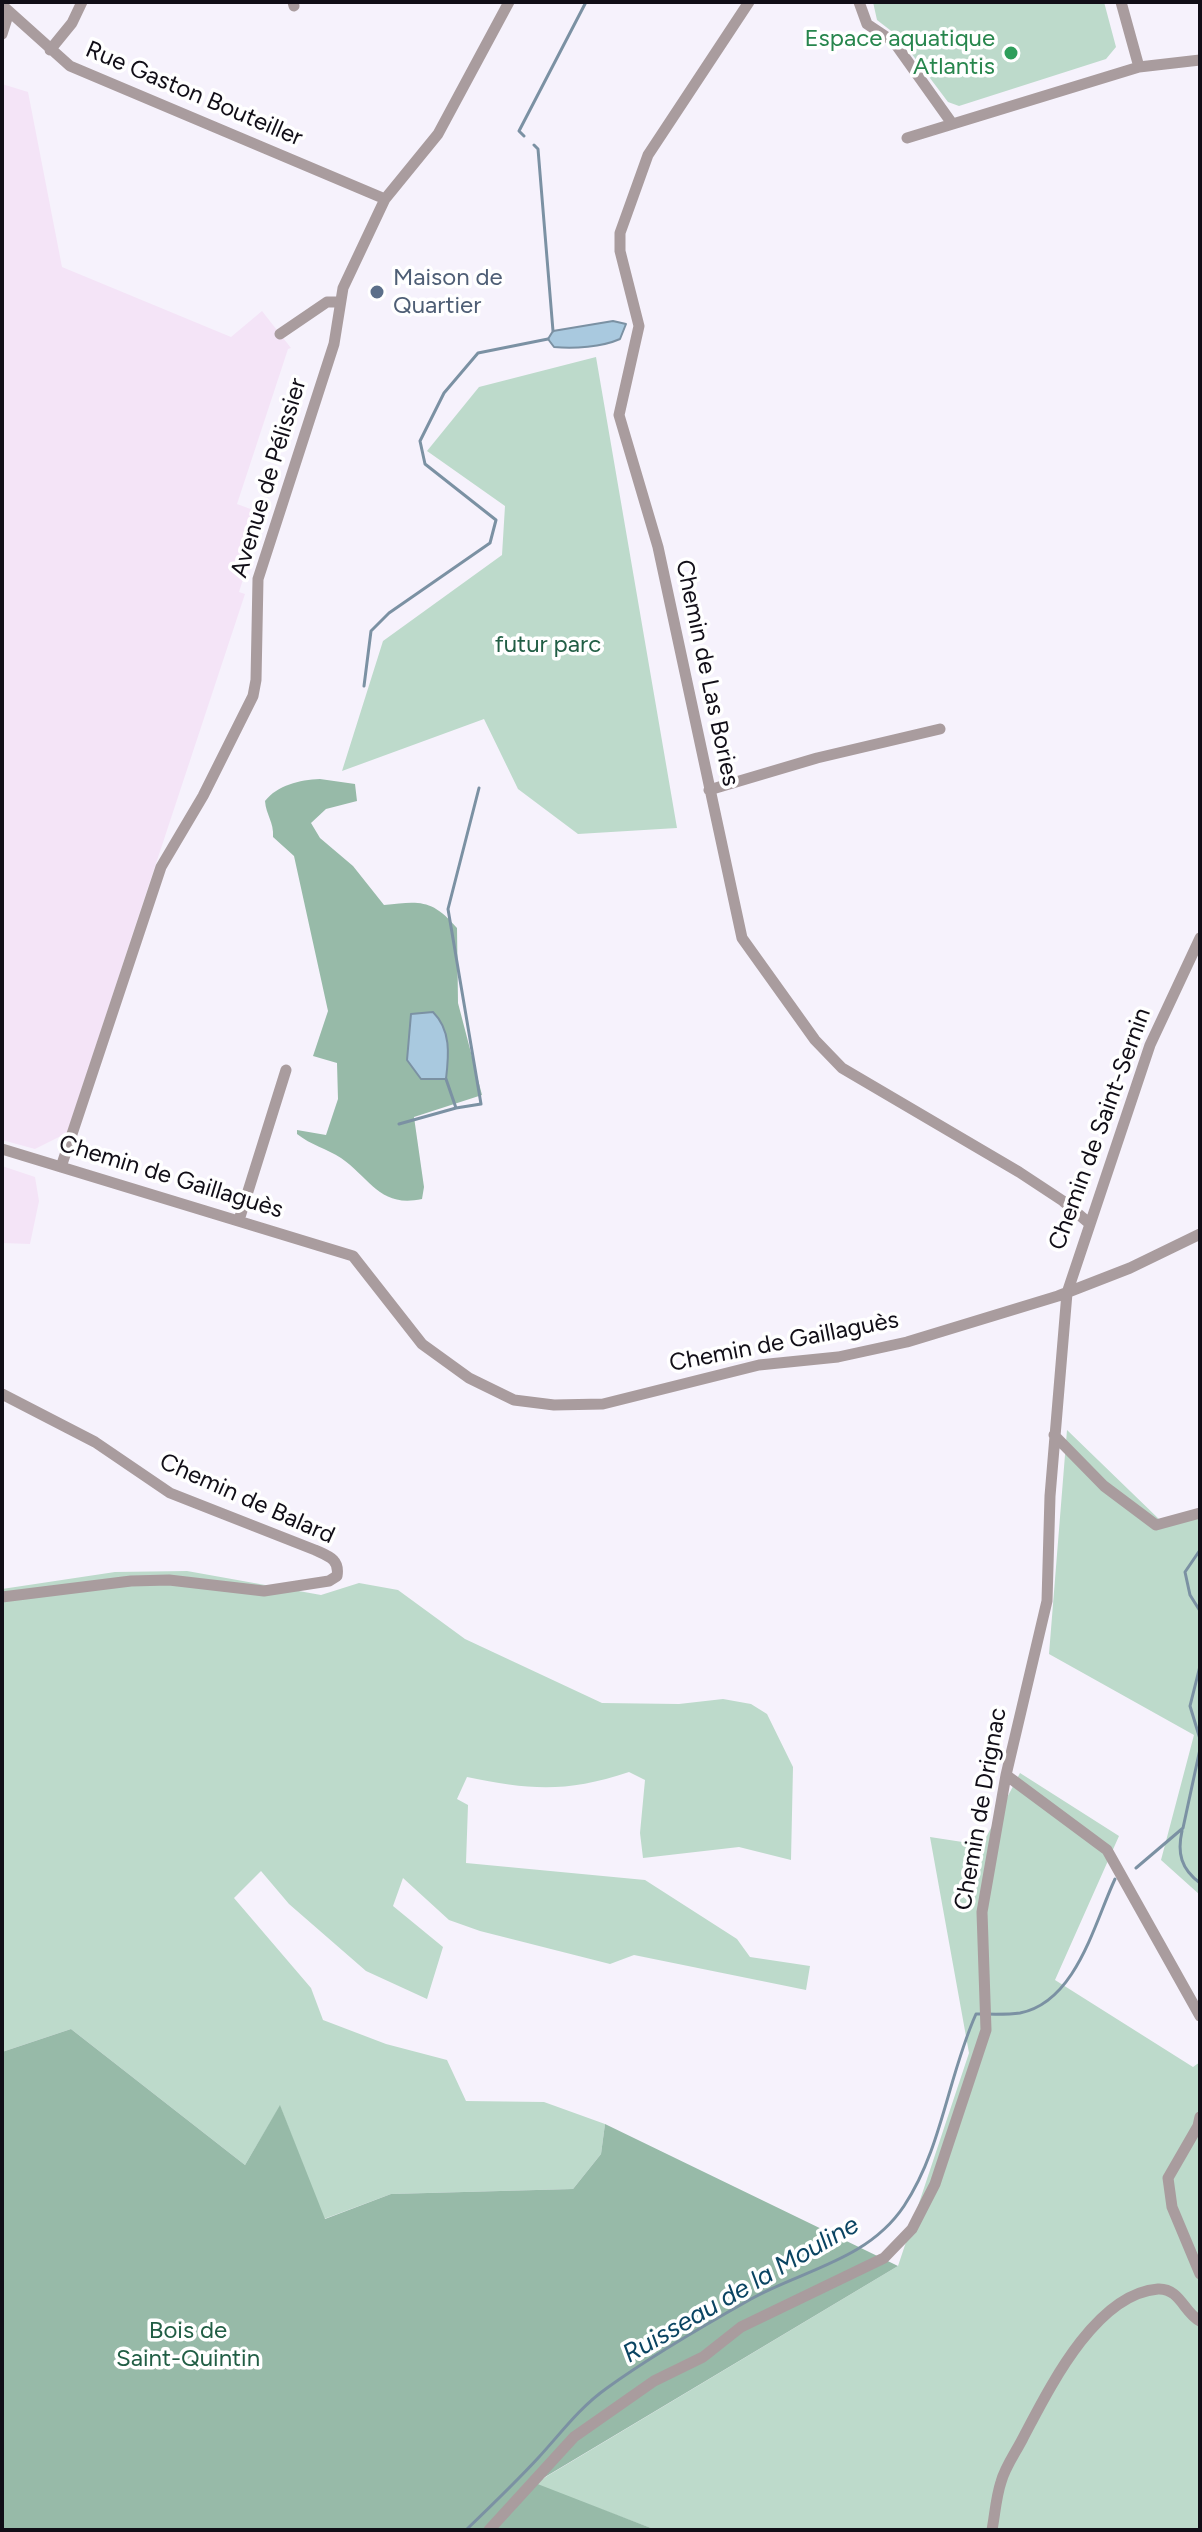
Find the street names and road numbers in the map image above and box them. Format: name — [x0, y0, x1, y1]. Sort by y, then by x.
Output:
street label: Rue Gaston Bouteiller — [81, 35, 307, 153]
street label: Avenue de Pélissier — [225, 375, 313, 581]
street label: Chemin de Las Bories — [669, 557, 745, 789]
street label: Chemin de Saint-Sernin — [1043, 1004, 1157, 1254]
street label: Chemin de Gaillaguès — [55, 1129, 287, 1225]
street label: Chemin de Gaillaguès — [667, 1306, 901, 1378]
street label: Chemin de Balard — [155, 1447, 339, 1551]
street label: Chemin de Drignac — [949, 1706, 1013, 1912]

